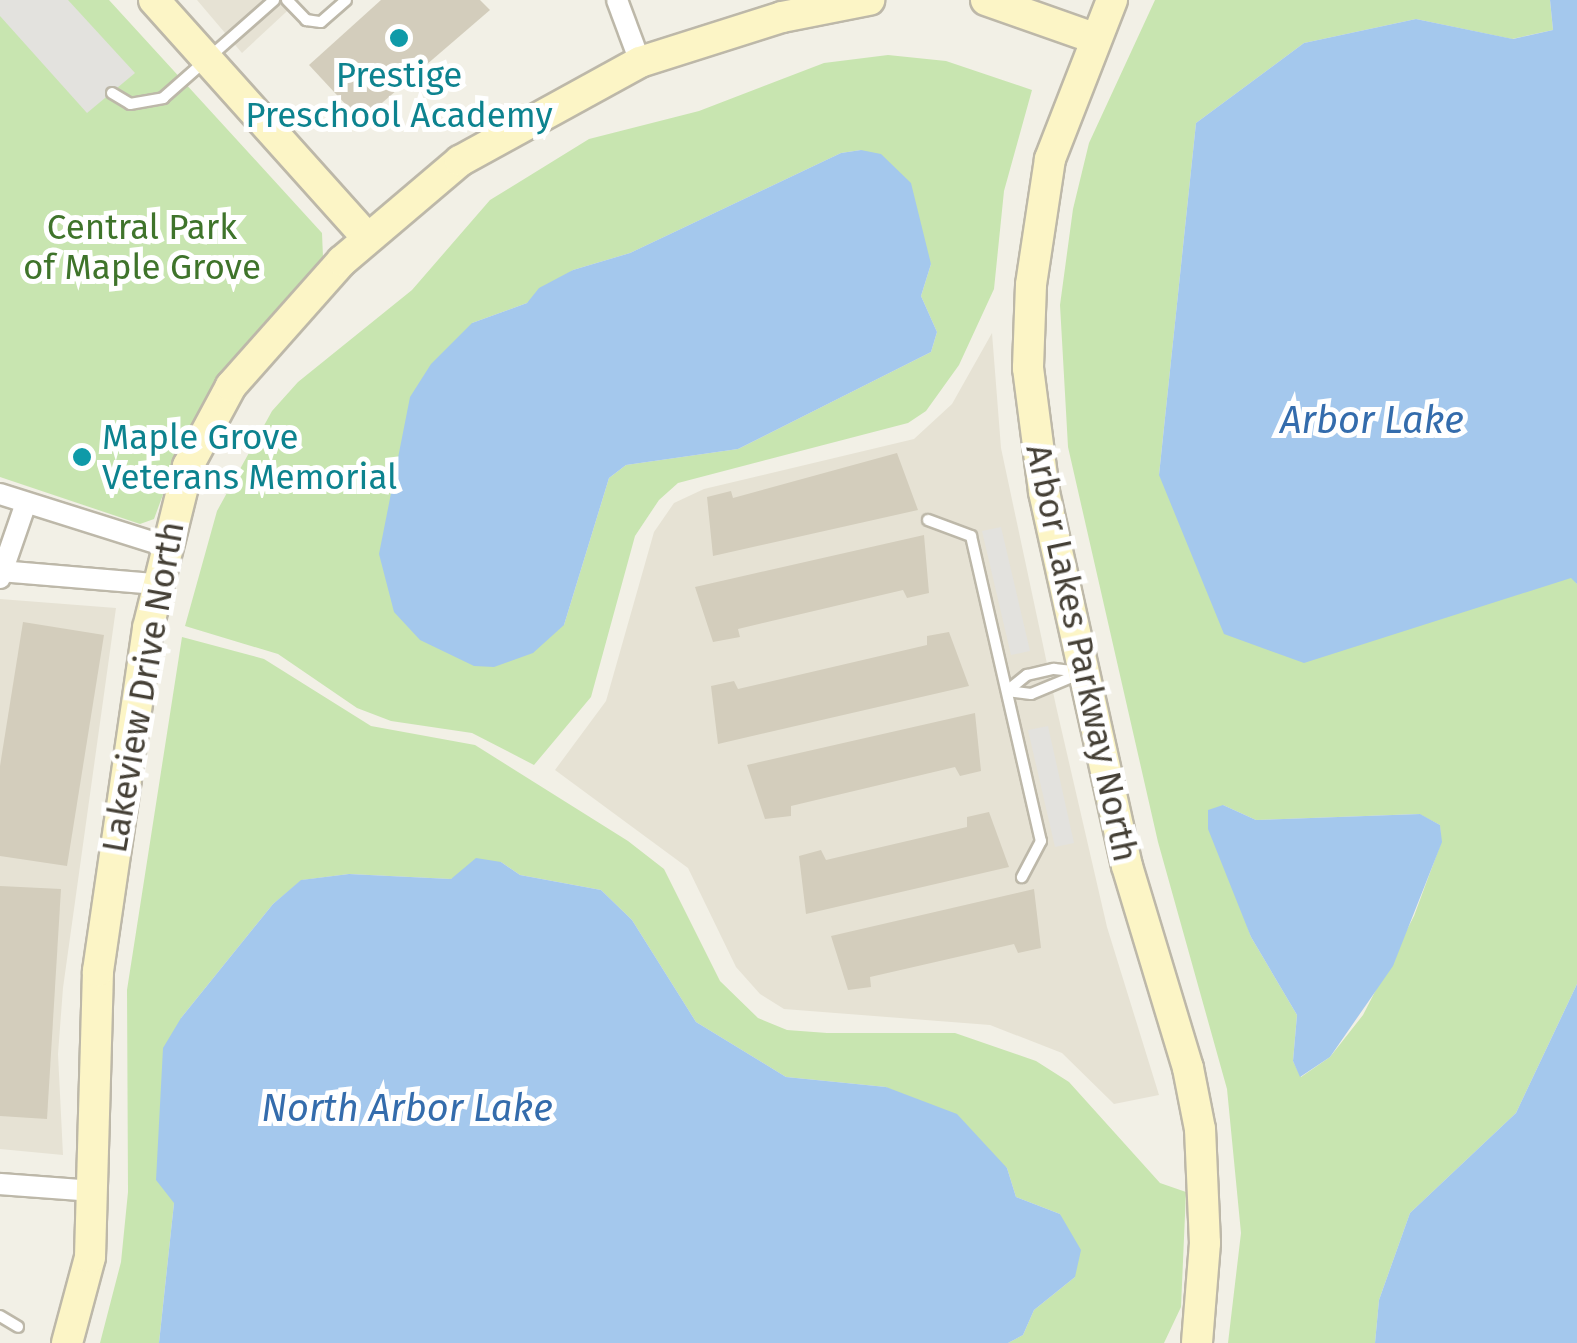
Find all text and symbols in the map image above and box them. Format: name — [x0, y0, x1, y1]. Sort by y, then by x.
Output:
marker: Prestige Preschool Academy — [388, 27, 410, 49]
place label: Prestige Preschool Academy — [245, 54, 553, 136]
park label: Central Park of Maple Grove — [23, 206, 261, 288]
water label: Arbor Lake — [1280, 398, 1464, 444]
place label: Maple Grove Veterans Memorial — [102, 416, 397, 498]
street label: Arbor Lakes Parkway North — [1017, 441, 1147, 865]
marker: Maple Grove Veterans Memorial — [71, 446, 93, 468]
street label: Lakeview Drive North — [93, 518, 193, 856]
water label: North Arbor Lake — [261, 1086, 553, 1132]

